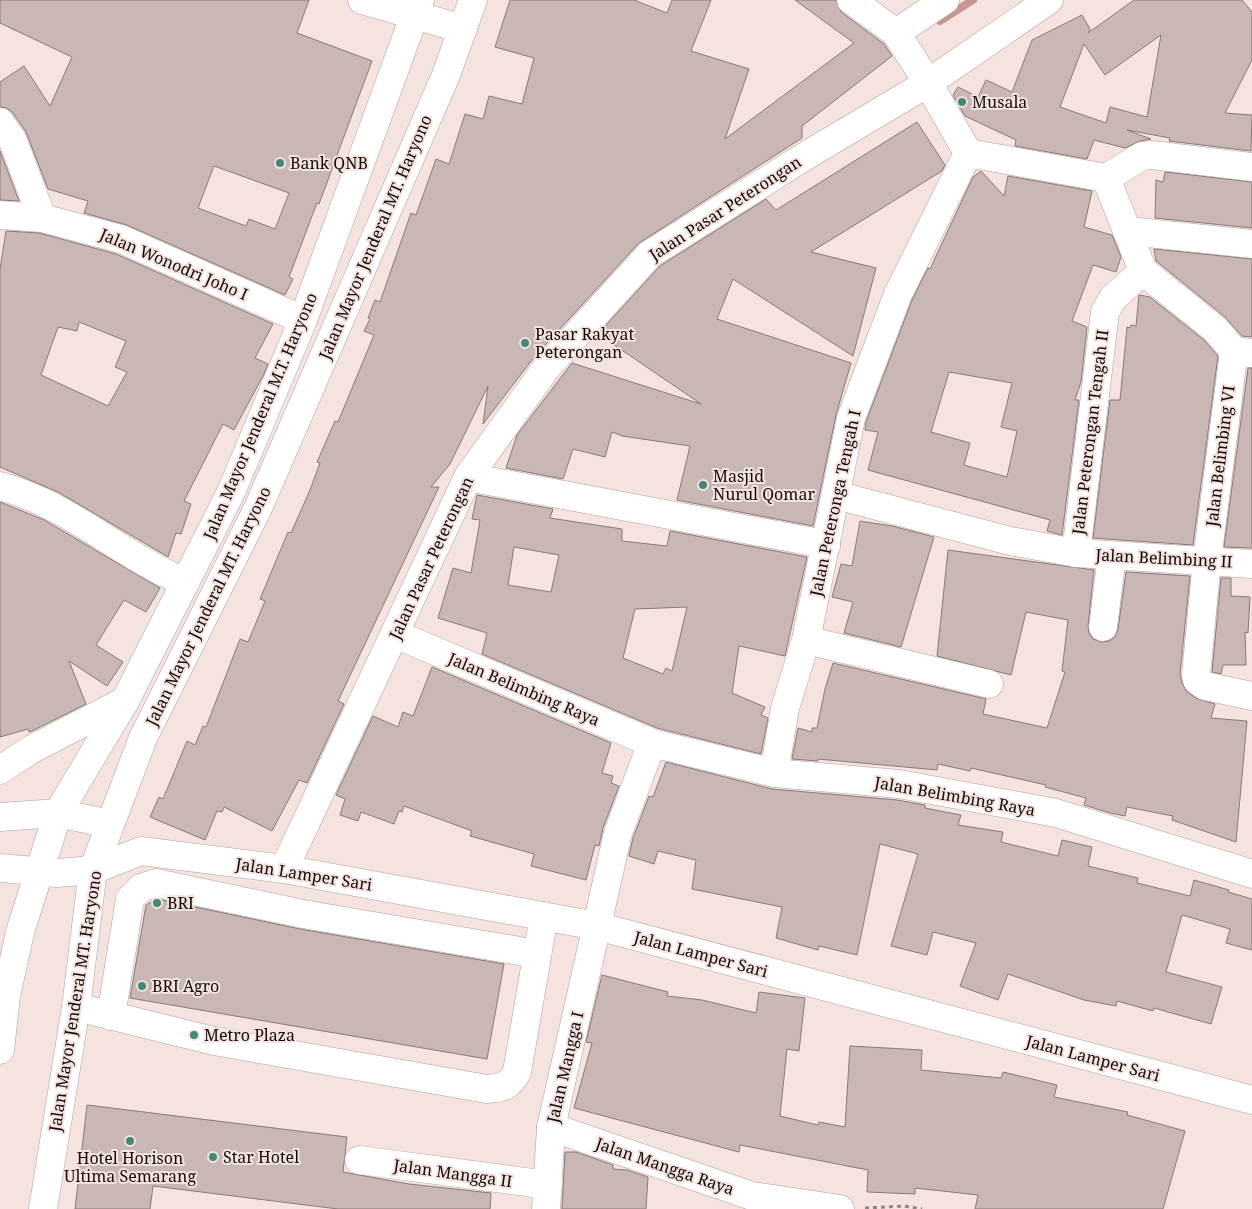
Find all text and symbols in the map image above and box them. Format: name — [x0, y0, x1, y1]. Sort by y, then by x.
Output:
place label: Musala — [972, 91, 1027, 113]
marker: Musala — [956, 96, 968, 108]
street label: Jalan Mayor Jenderal MT. Haryono — [313, 111, 437, 364]
street label: Jalan Pasar Peterongan — [644, 151, 805, 266]
place label: Bank QNB — [290, 152, 368, 174]
marker: Bank QNB — [274, 157, 286, 169]
street label: Jalan Wonodri Joho I — [96, 222, 251, 305]
street label: Jalan Mayor Jenderal M.T. Haryono — [197, 289, 322, 544]
place label: Pasar Rakyat Peterongan — [535, 323, 635, 363]
street label: Jalan Peterongan Tengah II — [1066, 328, 1114, 537]
marker: Pasar Rakyat Peterongan — [519, 337, 531, 349]
street label: Jalan Belimbing VI — [1200, 384, 1240, 529]
street label: Jalan Peteronga Tengah I — [804, 408, 866, 599]
place label: Masjid Nurul Qomar — [713, 465, 815, 505]
street label: Jalan Pasar Peterongan — [383, 473, 478, 644]
marker: Masjid Nurul Qomar — [697, 479, 709, 491]
street label: Jalan Mayor Jenderal MT. Haryono — [140, 483, 276, 730]
street label: Jalan Belimbing II — [1094, 543, 1233, 573]
street label: Jalan Belimbing Raya — [444, 647, 603, 731]
street label: Jalan Belimbing Raya — [872, 771, 1037, 821]
street label: Jalan Lamper Sari — [233, 852, 374, 896]
street label: Jalan Mayor Jenderal MT. Haryono — [43, 869, 106, 1134]
place label: BRI — [167, 892, 194, 914]
marker: BRI — [151, 897, 163, 909]
street label: Jalan Lamper Sari — [631, 925, 770, 982]
place label: BRI Agro — [152, 975, 219, 997]
marker: BRI Agro — [136, 980, 148, 992]
street label: Jalan Mangga I — [541, 1009, 589, 1126]
place label: Metro Plaza — [204, 1024, 295, 1046]
marker: Metro Plaza — [188, 1029, 200, 1041]
street label: Jalan Lamper Sari — [1023, 1029, 1162, 1086]
street label: Jalan Mangga Raya — [592, 1132, 737, 1200]
marker: Hotel Horison Ultima Semarang — [124, 1135, 136, 1147]
place label: Star Hotel — [223, 1146, 299, 1168]
place label: Hotel Horison Ultima Semarang — [64, 1147, 196, 1187]
marker: Star Hotel — [207, 1151, 219, 1163]
street label: Jalan Mangga II — [391, 1154, 514, 1192]

